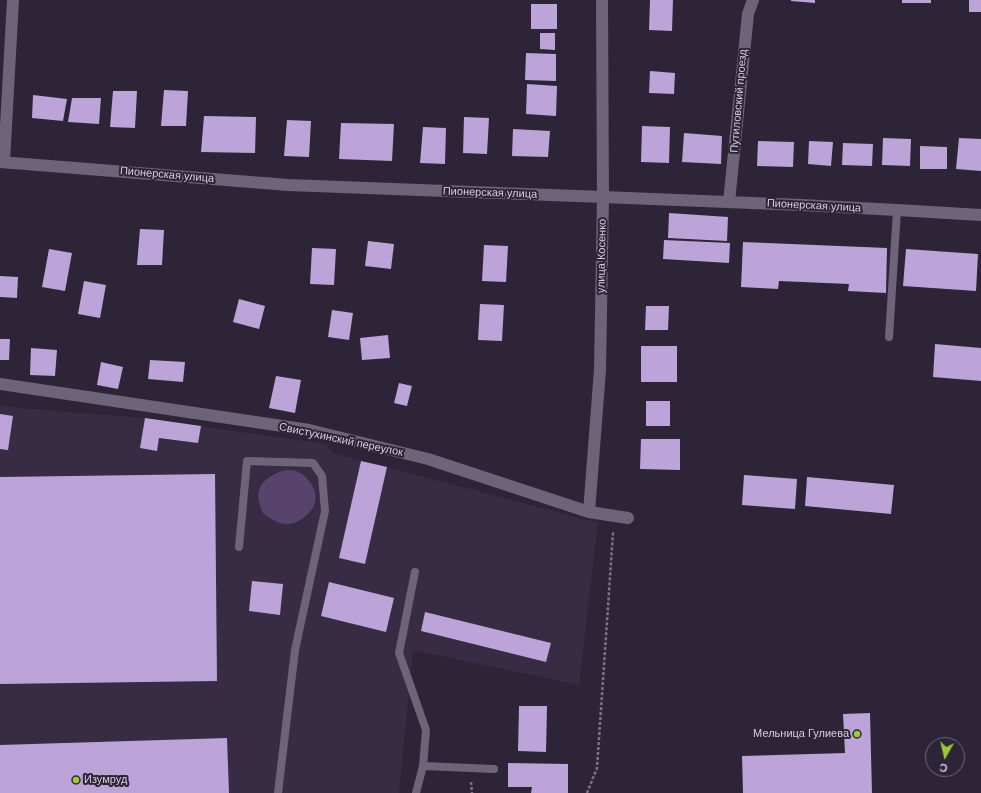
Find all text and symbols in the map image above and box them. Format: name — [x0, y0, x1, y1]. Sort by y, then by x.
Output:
street label: Путиловский проезд — [728, 49, 750, 153]
street label: Пионерская улица — [119, 164, 215, 186]
street label: Пионерская улица — [443, 185, 537, 201]
street label: Пионерская улица — [767, 197, 861, 215]
street label: улица Косенко — [595, 219, 609, 293]
street label: Свистухинский переулок — [278, 420, 404, 460]
place label: Мельница Гулиева — [753, 727, 849, 741]
marker: Мельница Гулиева — [852, 729, 862, 739]
north arrow — [925, 737, 965, 777]
text: С — [939, 761, 948, 774]
place label: Изумруд — [84, 773, 127, 787]
marker: Изумруд — [71, 775, 81, 785]

